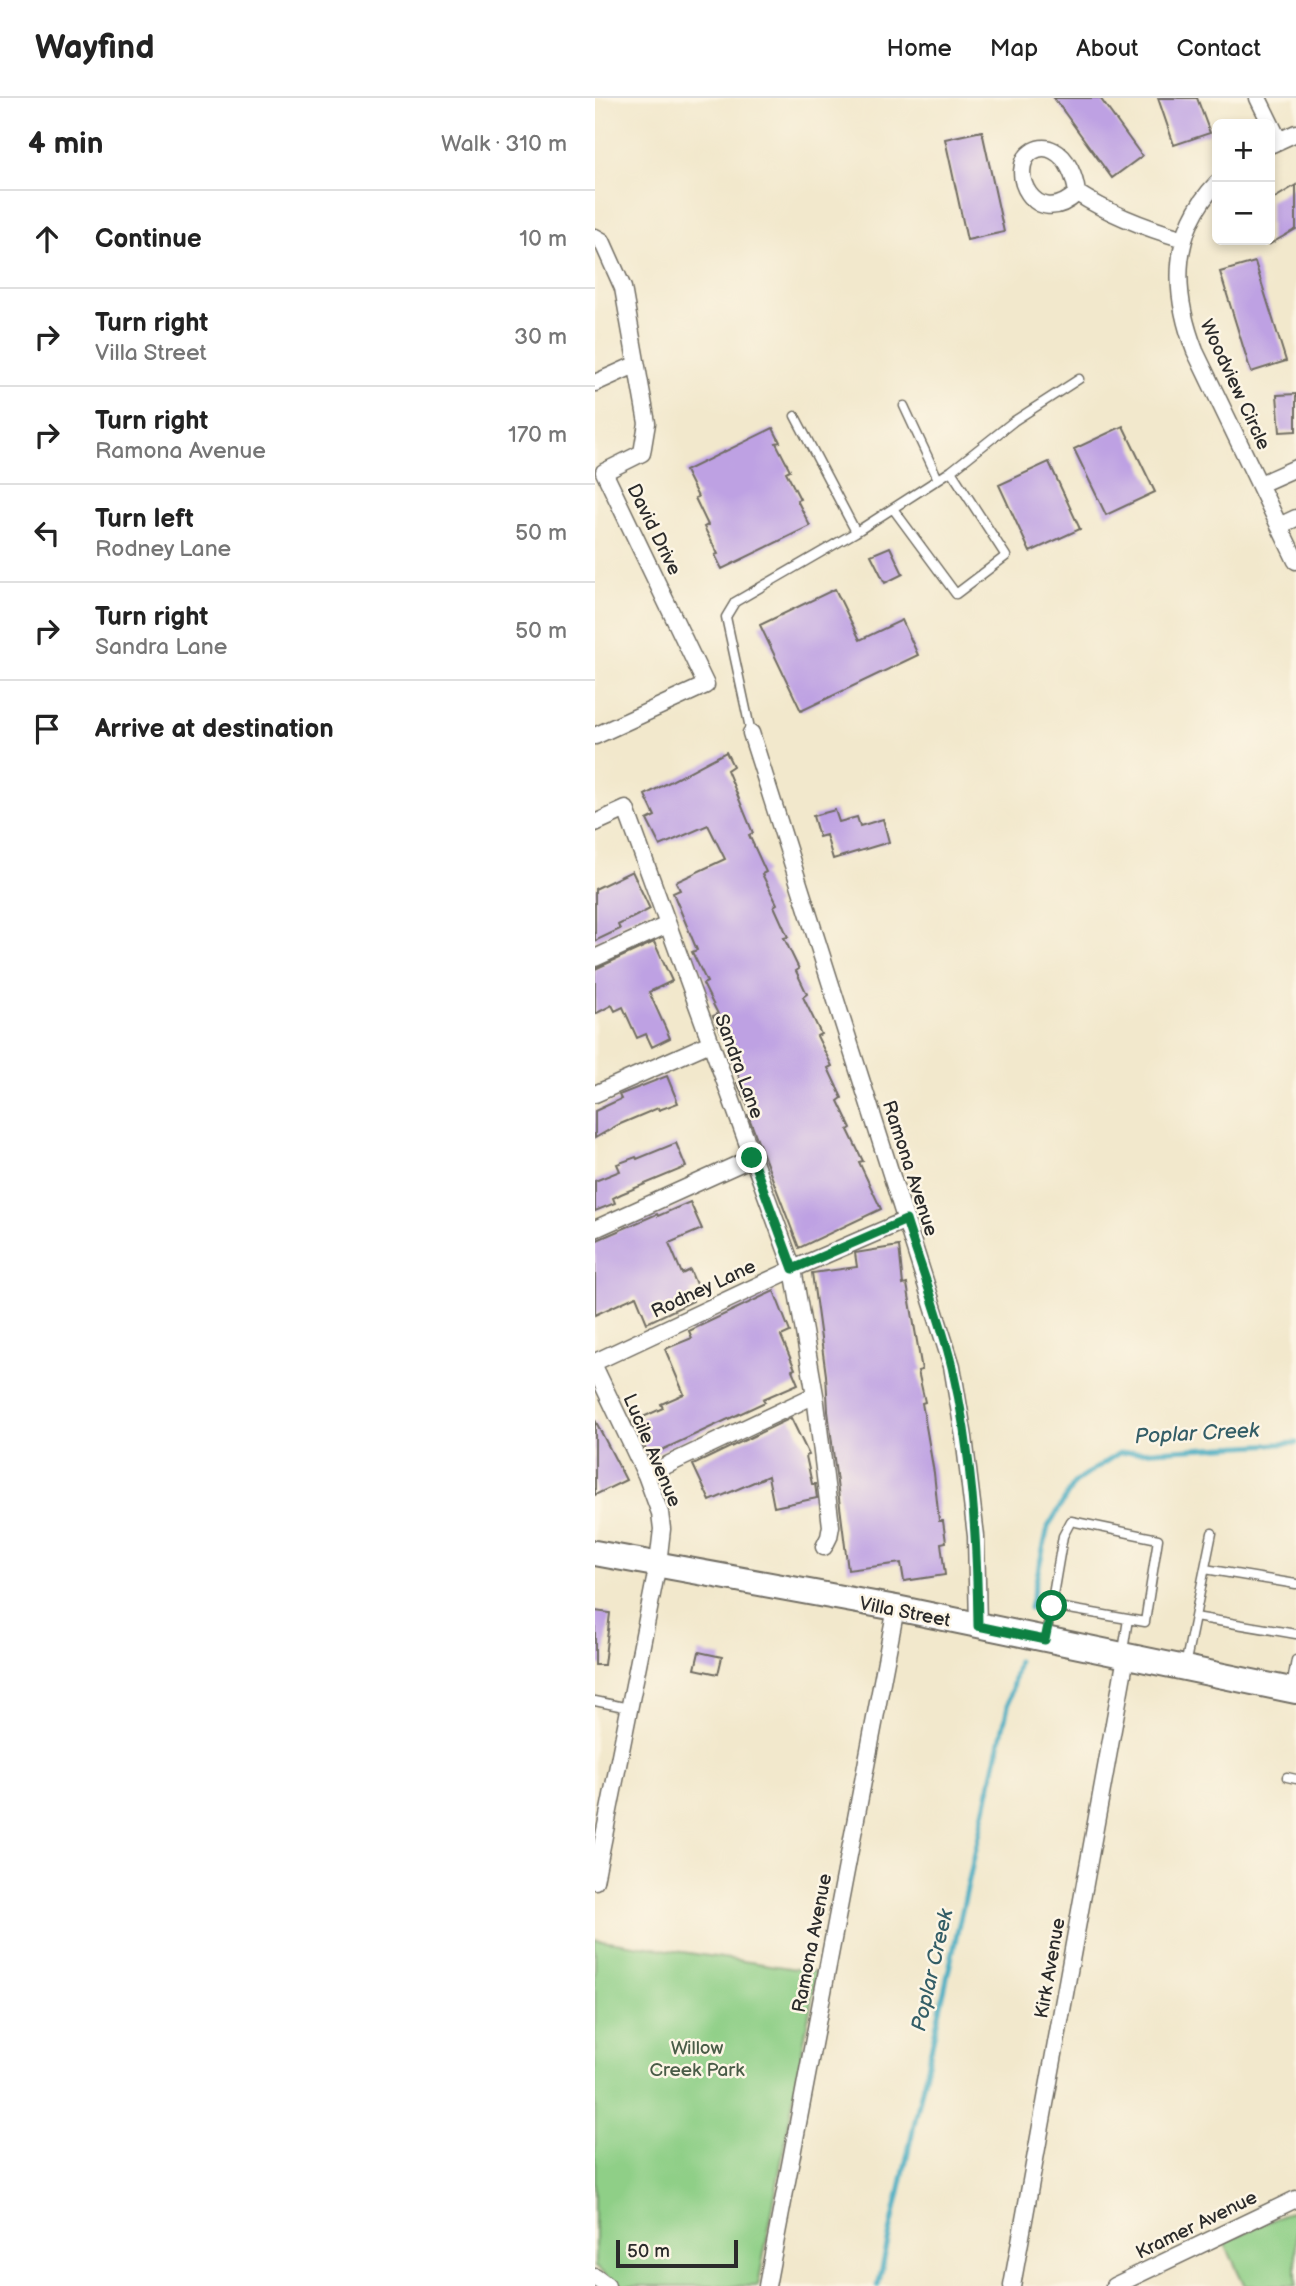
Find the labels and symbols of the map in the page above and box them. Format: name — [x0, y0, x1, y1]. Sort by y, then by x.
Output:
street label: Woodview Circle — [1194, 316, 1275, 454]
street label: David Drive — [622, 480, 686, 579]
street label: Sandra Lane — [709, 1011, 768, 1122]
street label: Ramona Avenue — [877, 1098, 942, 1239]
route end — [736, 1142, 767, 1173]
street label: Rodney Lane — [648, 1255, 760, 1324]
street label: Lucile Avenue — [618, 1391, 686, 1510]
water label: Poplar Creek — [1134, 1418, 1261, 1449]
route start — [1036, 1590, 1067, 1621]
street label: Villa Street — [857, 1592, 952, 1633]
street label: Ramona Avenue — [788, 1872, 837, 2015]
water label: Poplar Creek — [906, 1906, 959, 2034]
street label: Kirk Avenue — [1030, 1916, 1071, 2020]
park label: Willow Creek Park — [649, 2037, 745, 2082]
street label: Kramer Avenue — [1132, 2186, 1261, 2265]
scale bar — [616, 2237, 739, 2269]

